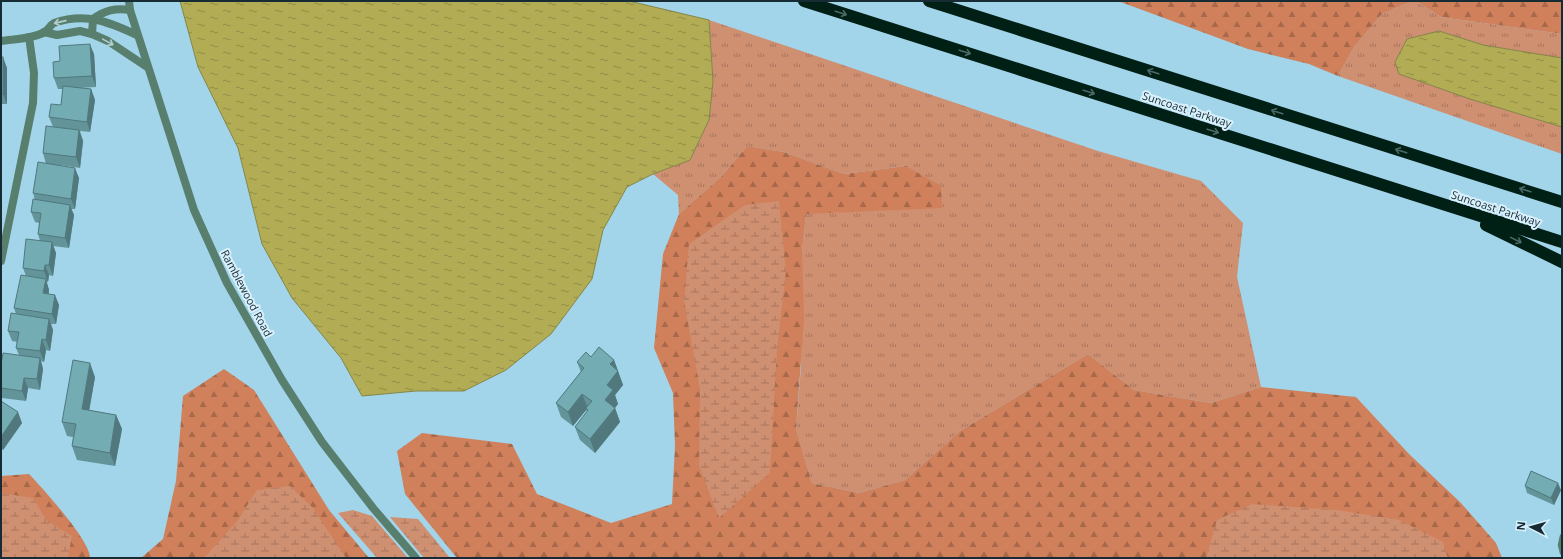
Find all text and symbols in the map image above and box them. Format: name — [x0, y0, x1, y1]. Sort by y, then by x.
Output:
one-way arrow — [835, 10, 848, 17]
one-way arrow — [54, 18, 67, 26]
one-way arrow — [102, 38, 114, 46]
one-way arrow — [959, 49, 972, 56]
one-way arrow — [1147, 68, 1160, 75]
street label: Suncoast Parkway — [1141, 88, 1234, 131]
one-way arrow — [1082, 89, 1095, 96]
one-way arrow — [1271, 108, 1284, 115]
one-way arrow — [1206, 128, 1219, 135]
one-way arrow — [1395, 147, 1408, 154]
one-way arrow — [1518, 186, 1531, 193]
street label: Suncoast Parkway — [1450, 187, 1543, 230]
one-way arrow — [1510, 237, 1522, 244]
street label: Ramblewood Road — [218, 247, 276, 339]
north arrow — [1511, 507, 1551, 547]
text: N — [1513, 521, 1528, 531]

